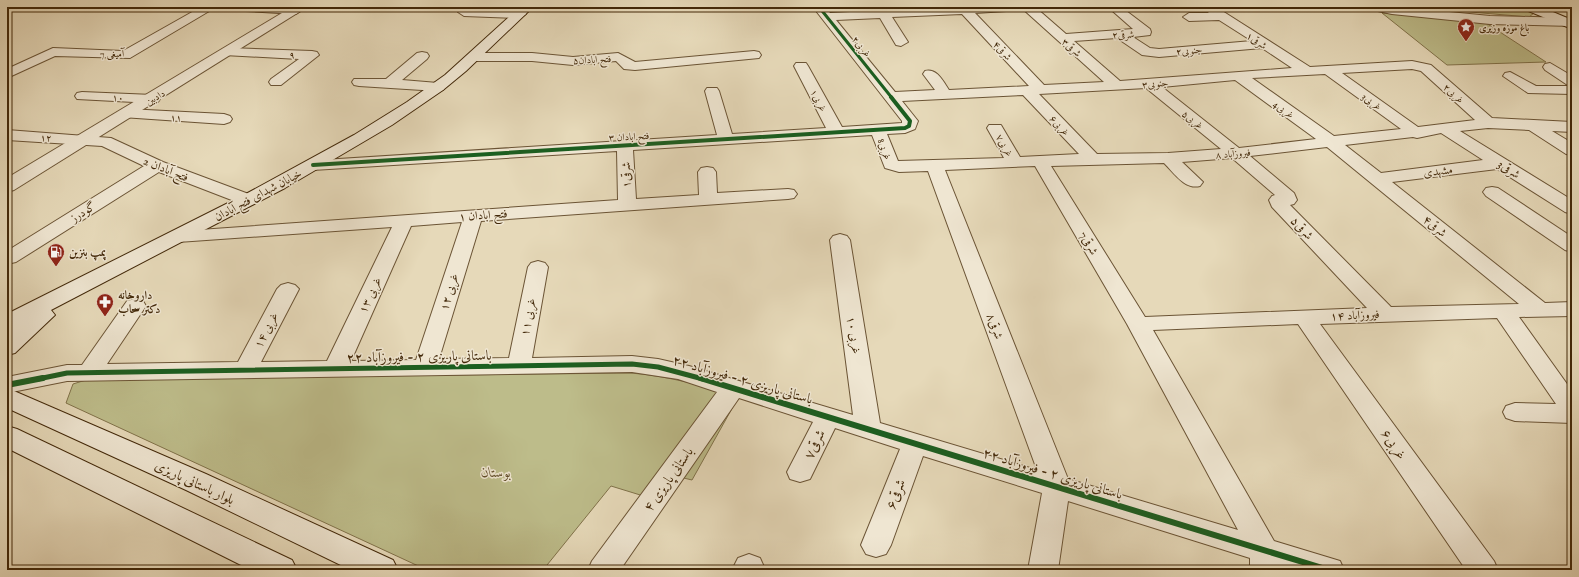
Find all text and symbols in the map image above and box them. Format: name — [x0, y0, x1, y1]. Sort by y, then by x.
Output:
place icon: باغ موزه وزیری — [1456, 17, 1476, 42]
place label: باغ موزه وزیری — [1479, 22, 1529, 37]
street label: شرقی۲ — [1112, 28, 1134, 43]
street label: شرقی۱ — [1243, 30, 1269, 53]
street label: غربی۲ — [848, 34, 873, 60]
street label: شرقی۳ — [1058, 36, 1084, 60]
street label: شرقی۴ — [990, 39, 1014, 63]
street label: جنوبی۲ — [1175, 44, 1203, 59]
street label: آمیغی 7 — [100, 47, 126, 61]
street label: ۹ — [289, 49, 295, 62]
street label: فتح ابادان۵ — [572, 53, 612, 70]
street label: جنوبی۳ — [1141, 77, 1169, 92]
street label: غربی۲ — [1440, 81, 1466, 107]
street label: دادبین — [144, 87, 168, 109]
street label: غربی۱ — [806, 87, 829, 114]
street label: غربی3 — [1359, 91, 1384, 114]
street label: ۱۰ — [112, 92, 124, 105]
street label: غربی4 — [1270, 98, 1296, 122]
street label: غربی۵ — [1179, 108, 1206, 133]
street label: ۱۱ — [170, 112, 182, 125]
street label: غربی۶ — [1046, 113, 1072, 139]
street label: فتح ابادان ۳ — [608, 130, 650, 147]
street label: ۱۲ — [40, 132, 52, 145]
street label: غربی۷ — [992, 132, 1015, 159]
street label: غربی8 — [874, 137, 894, 162]
street label: فیروزآباد ۸ — [1215, 145, 1251, 163]
street label: فتح آبادان 2 — [140, 153, 191, 188]
street label: شرقی3 — [1495, 157, 1523, 182]
street label: شرقی۱ — [619, 162, 634, 188]
street label: مشهدی — [1422, 162, 1454, 181]
street label: خیابان شهدای فتح آبادان — [211, 165, 306, 227]
street label: گودرز — [67, 199, 99, 226]
street label: فتح ابادان ۱ — [458, 206, 508, 228]
street label: شرقی۴ — [1420, 212, 1450, 241]
street label: شرقی۵ — [1287, 214, 1316, 243]
street label: شرقی7 — [1076, 229, 1101, 258]
fuel station icon: پمپ بنزین — [46, 242, 66, 267]
place label: پمپ بنزین — [69, 245, 107, 261]
street label: غربی ۱۲ — [437, 272, 463, 313]
street label: غربی ۱۳ — [356, 275, 386, 316]
place label: داروخانه دکتر سحاب — [118, 288, 160, 317]
pharmacy icon: داروخانه دکتر سحاب — [95, 292, 115, 317]
street label: غربی ۱۱ — [518, 297, 541, 337]
street label: فیروزآباد ۱۴ — [1330, 306, 1380, 324]
street label: غربی ۱۴ — [251, 310, 283, 351]
street label: شرقی۸ — [983, 311, 1006, 341]
street label: غربی ۱۰ — [842, 315, 864, 355]
street label: باستانی پاریزی ۲ - فیروزآباد ۲۲ — [346, 347, 492, 368]
street label: باستانی پاریزی ۲ - فیروزآباد ۲۲ — [670, 351, 815, 410]
street label: غربی۶ — [1376, 426, 1410, 463]
street label: شرقی۷ — [800, 427, 830, 462]
street label: باستانی پاریزی ۴ — [640, 443, 699, 516]
street label: باستانی پاریزی ۲ - فیروزآباد ۲۲ — [980, 444, 1125, 505]
street label: بلوار باستانی پاریزی — [151, 457, 238, 510]
park label: بوستان — [481, 464, 511, 482]
street label: شرقی۶ — [882, 477, 910, 512]

